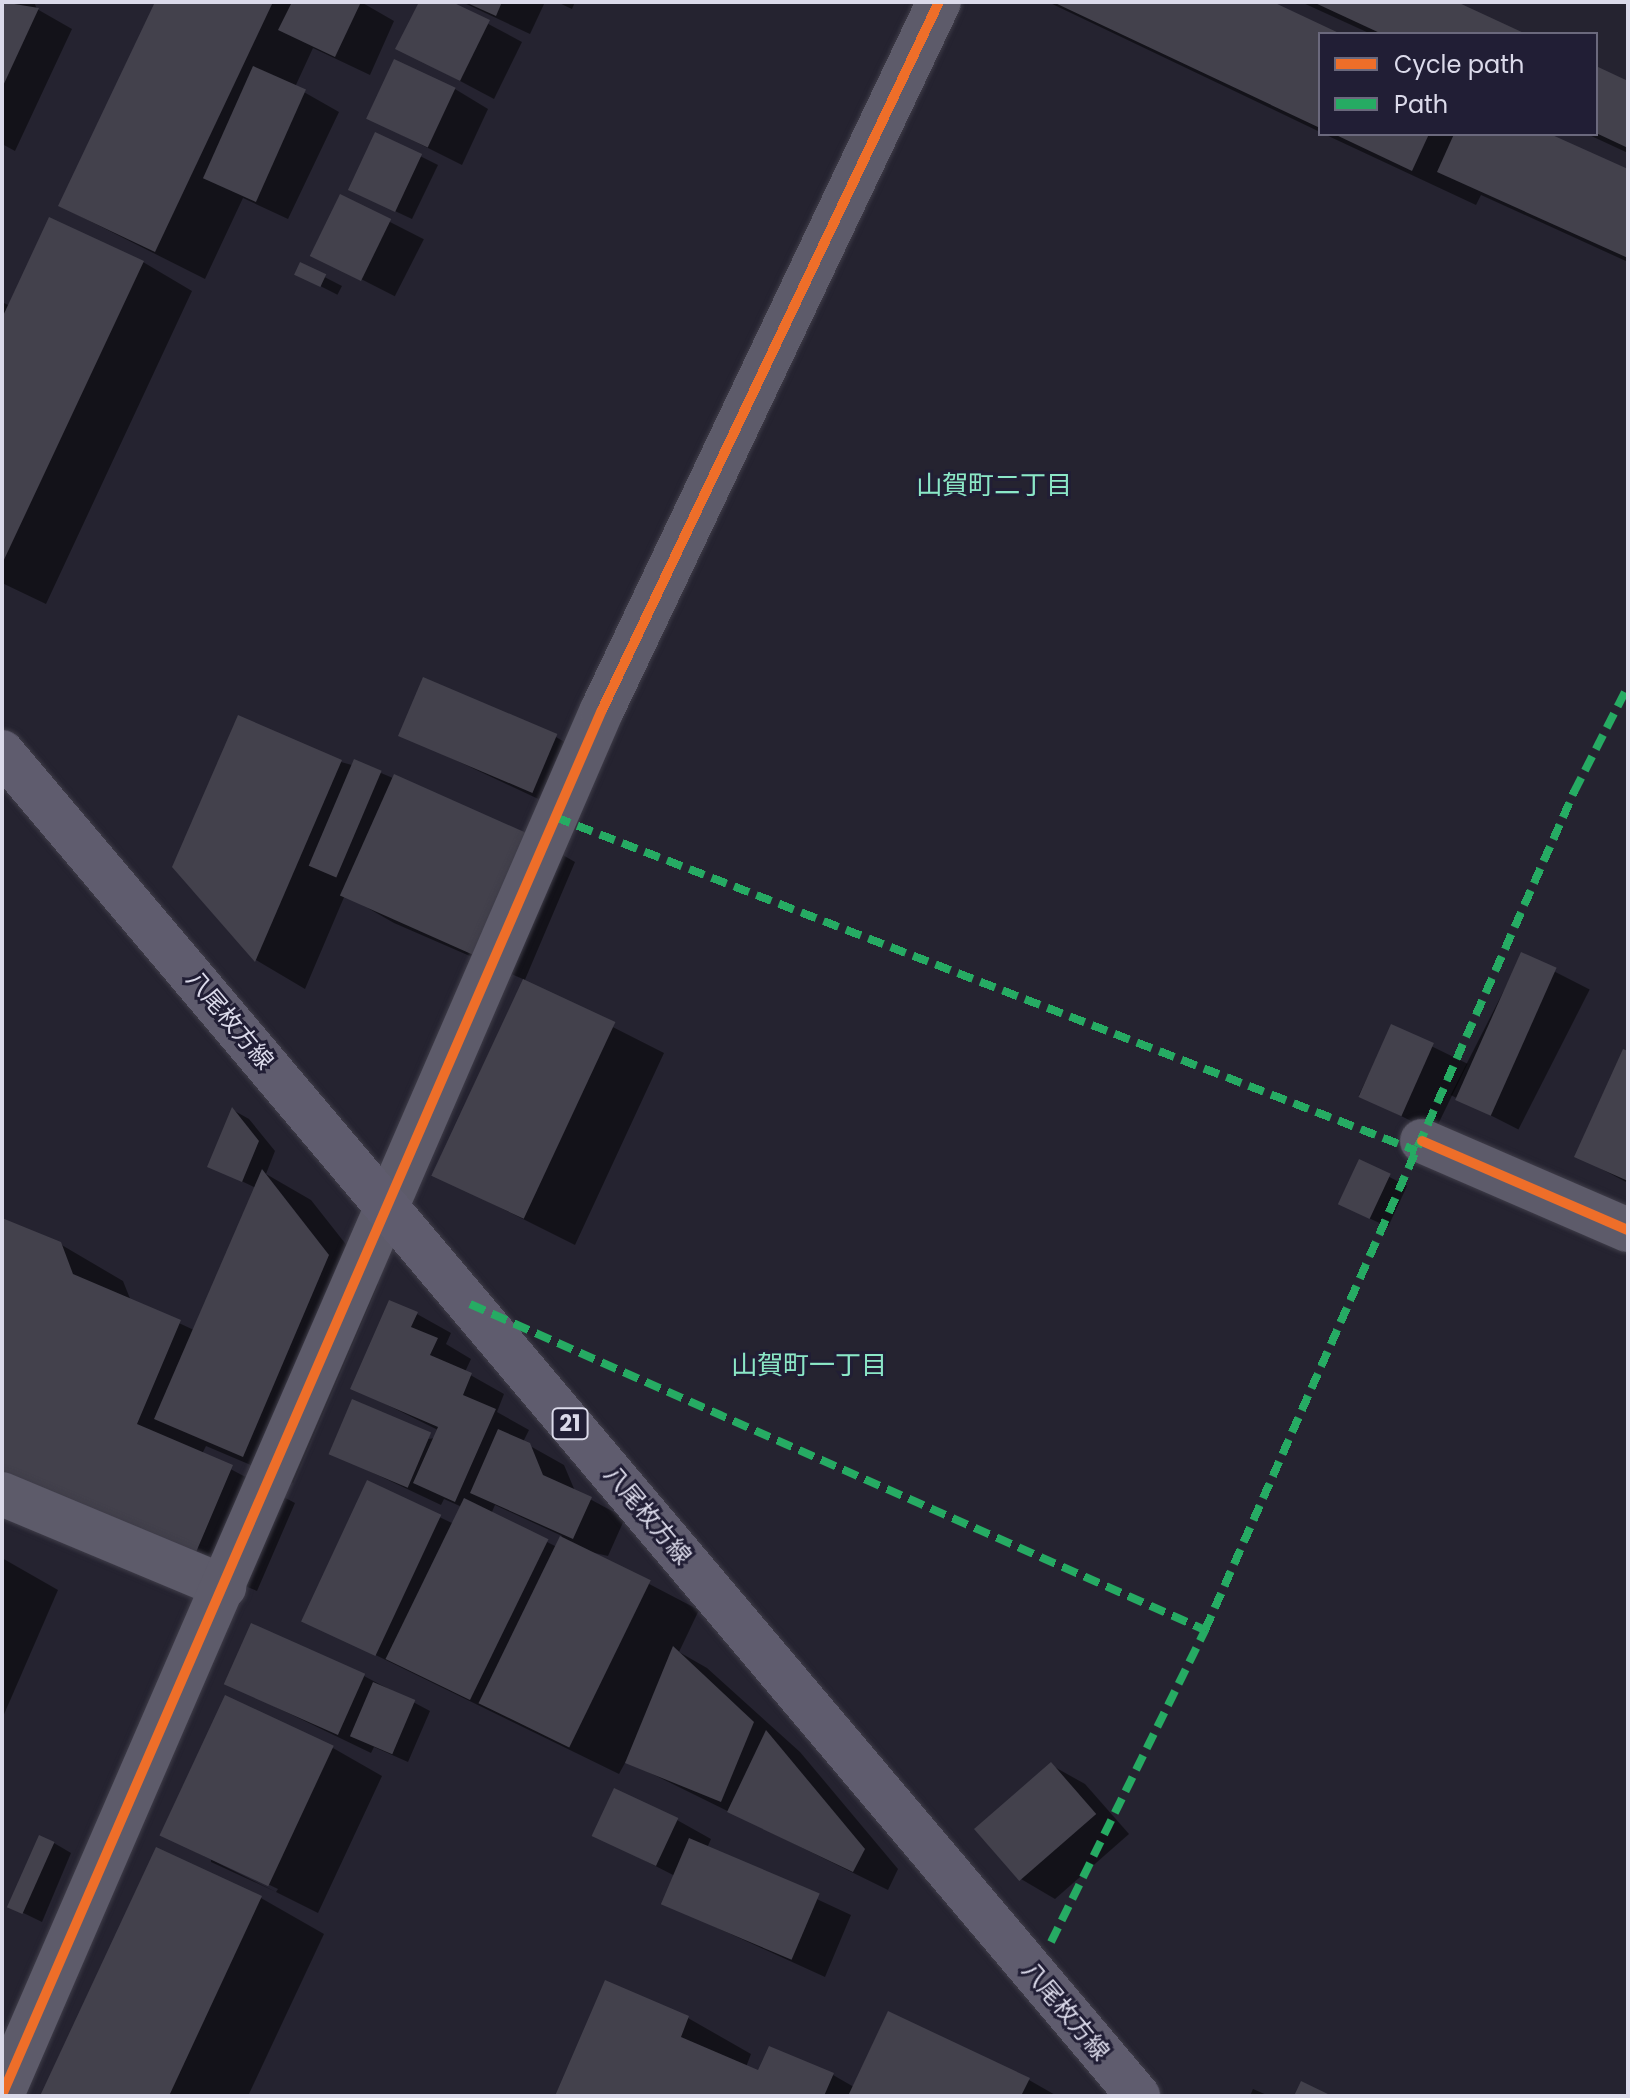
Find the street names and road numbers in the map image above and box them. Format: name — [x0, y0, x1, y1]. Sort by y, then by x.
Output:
street label: 八尾枚方線 — [180, 965, 280, 1075]
road number: 21 — [550, 1406, 590, 1442]
street label: 八尾枚方線 — [598, 1460, 698, 1570]
street label: 八尾枚方線 — [1016, 1956, 1116, 2066]

